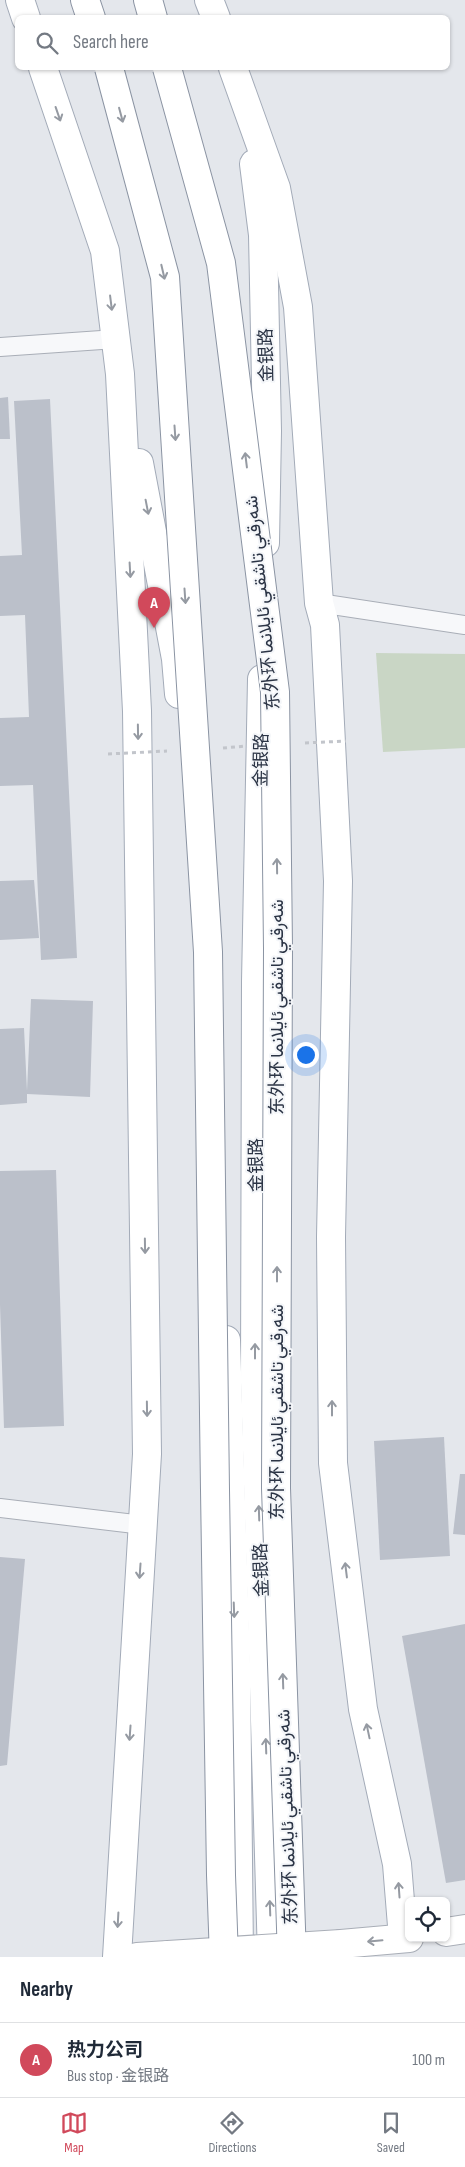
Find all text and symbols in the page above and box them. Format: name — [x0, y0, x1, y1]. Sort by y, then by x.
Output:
search box — [15, 15, 450, 70]
icon: search — [33, 29, 61, 57]
text: Search here — [73, 31, 149, 54]
one-way arrow — [54, 105, 64, 121]
one-way arrow — [117, 106, 127, 122]
one-way arrow — [159, 263, 168, 279]
one-way arrow — [107, 295, 117, 311]
street label: 金银路 — [256, 328, 277, 382]
one-way arrow — [170, 425, 180, 441]
one-way arrow — [241, 453, 251, 469]
street label: 东外环 شەرقىي تاشقىي ئايلانما — [241, 494, 288, 711]
one-way arrow — [143, 499, 153, 515]
one-way arrow — [126, 562, 135, 578]
pin: A — [138, 587, 170, 628]
one-way arrow — [181, 587, 190, 603]
one-way arrow — [133, 724, 142, 740]
street label: 金银路 — [251, 733, 272, 787]
one-way arrow — [272, 858, 282, 874]
street label: 东外环 شەرقىي تاشقىي ئايلانما — [267, 899, 292, 1115]
your location — [293, 1042, 319, 1068]
street label: 金银路 — [246, 1138, 267, 1192]
one-way arrow — [140, 1238, 150, 1254]
one-way arrow — [272, 1266, 282, 1282]
street label: 东外环 شەرقىي تاشقىي ئايلانما — [267, 1304, 292, 1520]
one-way arrow — [250, 1343, 260, 1360]
one-way arrow — [142, 1400, 152, 1416]
one-way arrow — [327, 1400, 337, 1416]
one-way arrow — [254, 1506, 264, 1522]
street label: 金银路 — [250, 1543, 273, 1597]
one-way arrow — [341, 1562, 351, 1578]
one-way arrow — [136, 1563, 145, 1579]
one-way arrow — [230, 1602, 239, 1618]
one-way arrow — [278, 1673, 287, 1689]
street label: 东外环 شەرقىي تاشقىي ئايلانما — [273, 1709, 306, 1925]
one-way arrow — [363, 1723, 372, 1739]
one-way arrow — [125, 1725, 134, 1741]
one-way arrow — [261, 1738, 270, 1754]
one-way arrow — [395, 1882, 404, 1898]
map controls — [405, 1897, 450, 1942]
button: locate — [405, 1897, 450, 1942]
one-way arrow — [266, 1901, 275, 1917]
one-way arrow — [114, 1912, 123, 1928]
one-way arrow — [367, 1936, 383, 1946]
text: Nearby — [20, 1977, 73, 2002]
text: 热力公司 — [67, 2039, 143, 2062]
text: A — [32, 2051, 40, 2070]
text: 100 m — [412, 2051, 445, 2070]
text: Bus stop · 金银路 — [67, 2067, 169, 2086]
tab: Map — [60, 2109, 88, 2156]
tab: Directions — [208, 2109, 257, 2156]
tab: Saved — [377, 2109, 405, 2156]

